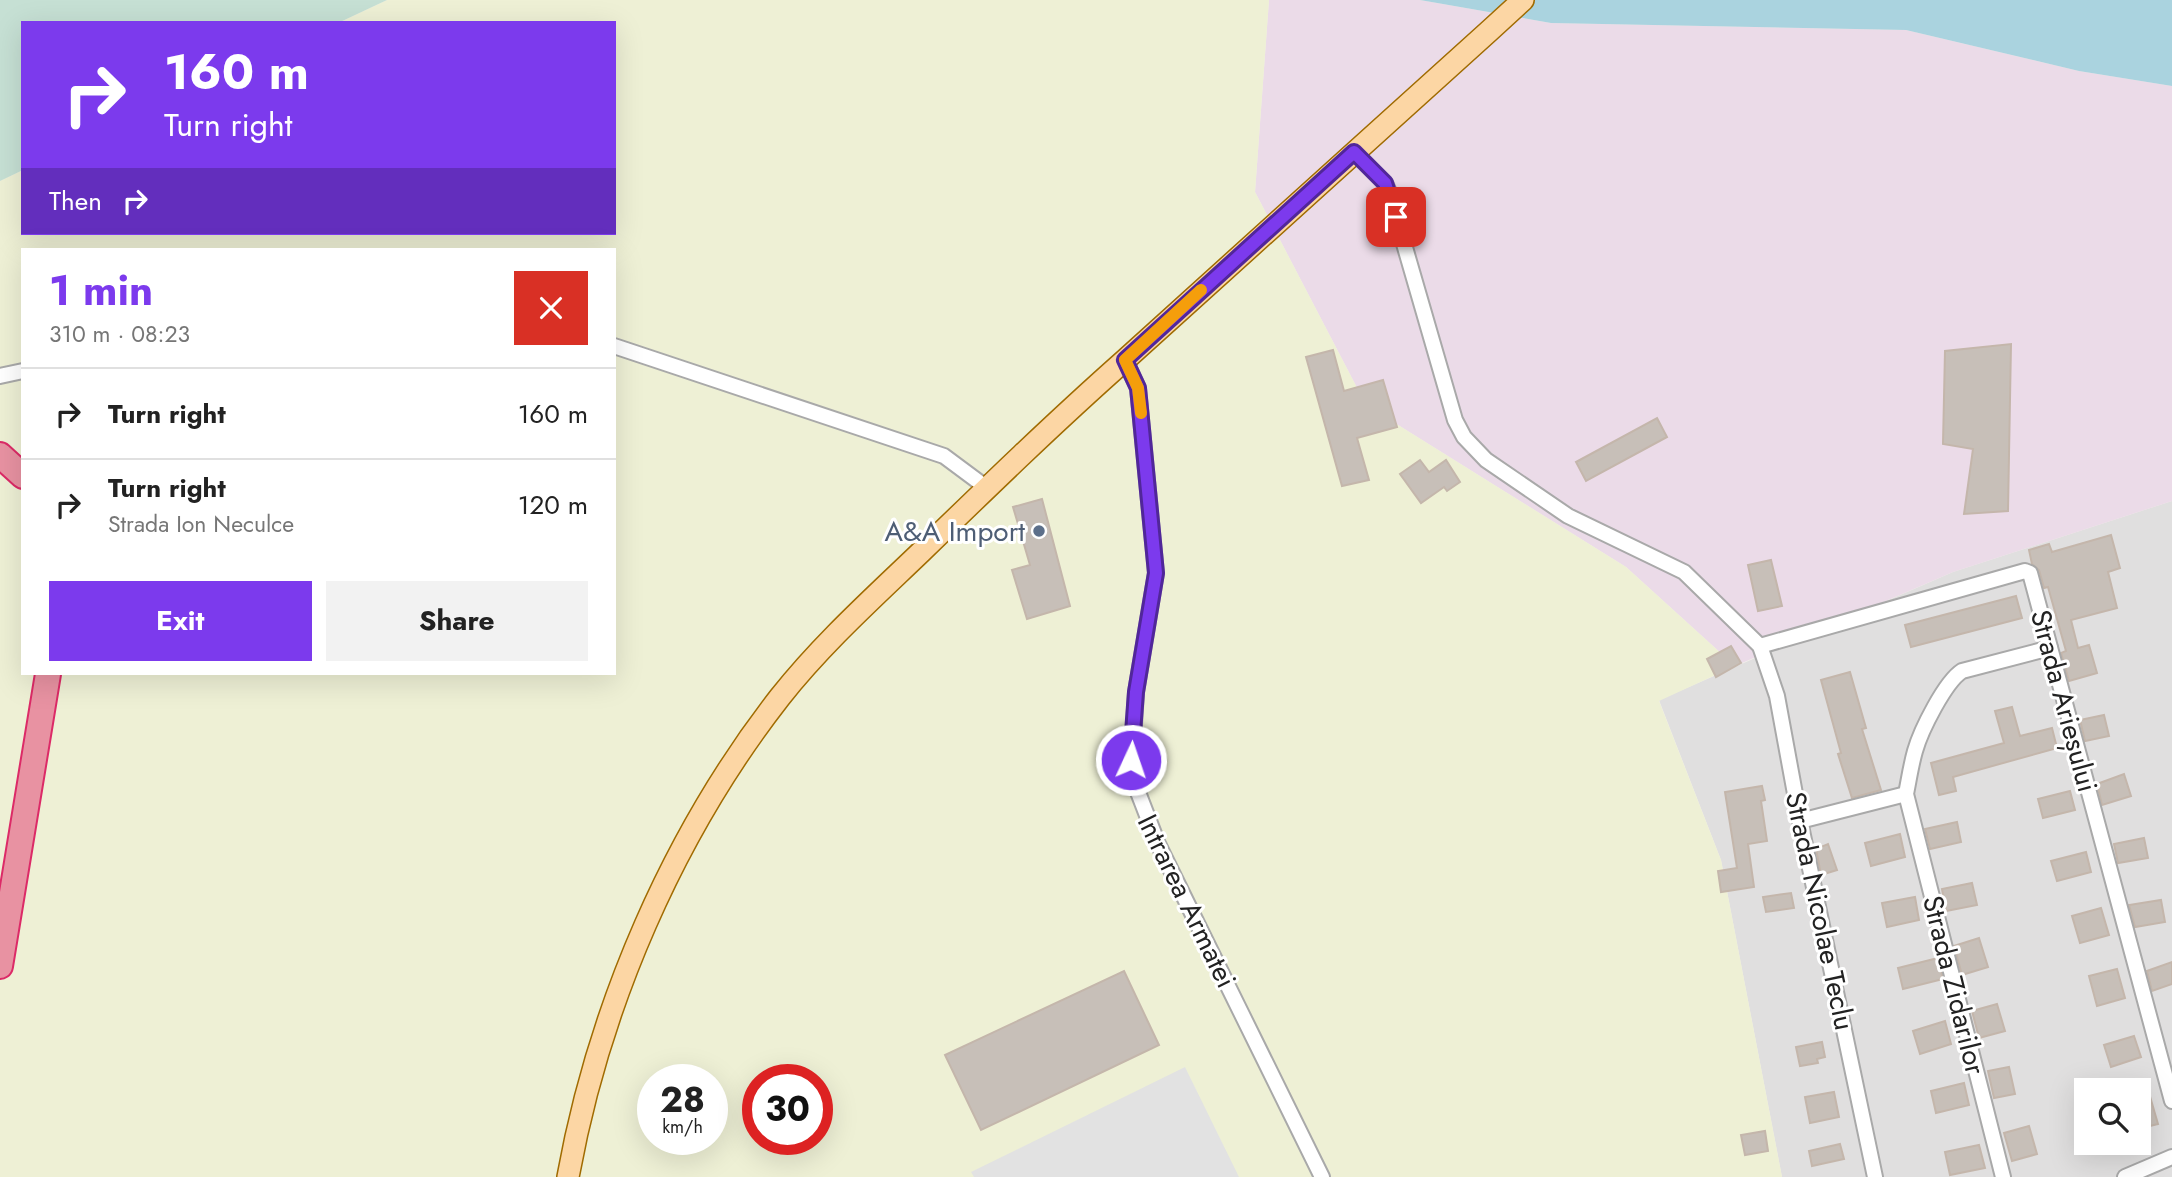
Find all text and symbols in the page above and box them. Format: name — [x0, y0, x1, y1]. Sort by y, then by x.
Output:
text: 160 m — [164, 37, 309, 107]
icon: right — [49, 49, 140, 140]
text: Turn right — [164, 102, 293, 148]
text: Then — [49, 182, 102, 220]
icon: right — [116, 182, 154, 220]
pin — [1366, 187, 1426, 247]
icon: arrive — [1377, 198, 1415, 236]
text: 1 min — [49, 260, 153, 321]
button: close — [514, 271, 588, 345]
text: 310 m · 08:23 — [49, 317, 190, 351]
icon: right — [49, 395, 87, 433]
text: Turn right — [108, 395, 226, 433]
text: 160 m — [518, 395, 588, 433]
text: Turn right — [108, 469, 226, 507]
icon: right — [49, 486, 87, 524]
text: 120 m — [518, 486, 588, 524]
text: Strada Ion Neculce — [108, 507, 294, 541]
place label: A&A Import — [884, 511, 1025, 552]
marker: A&A Import — [1031, 523, 1047, 539]
button: Exit — [49, 581, 312, 661]
button: Share — [326, 581, 588, 661]
street label: Strada Arieșului — [2020, 605, 2108, 797]
position arrow — [1094, 723, 1168, 797]
street label: Strada Nicolae Teclu — [1775, 788, 1865, 1034]
street label: Intrarea Armatei — [1127, 807, 1247, 995]
street label: Strada Zidarilor — [1912, 891, 1996, 1079]
speed limit sign: 30 — [742, 1064, 833, 1155]
text: 28 — [660, 1075, 705, 1125]
map controls — [2074, 1078, 2151, 1155]
button: search — [2074, 1078, 2151, 1155]
text: km/h — [662, 1114, 703, 1140]

